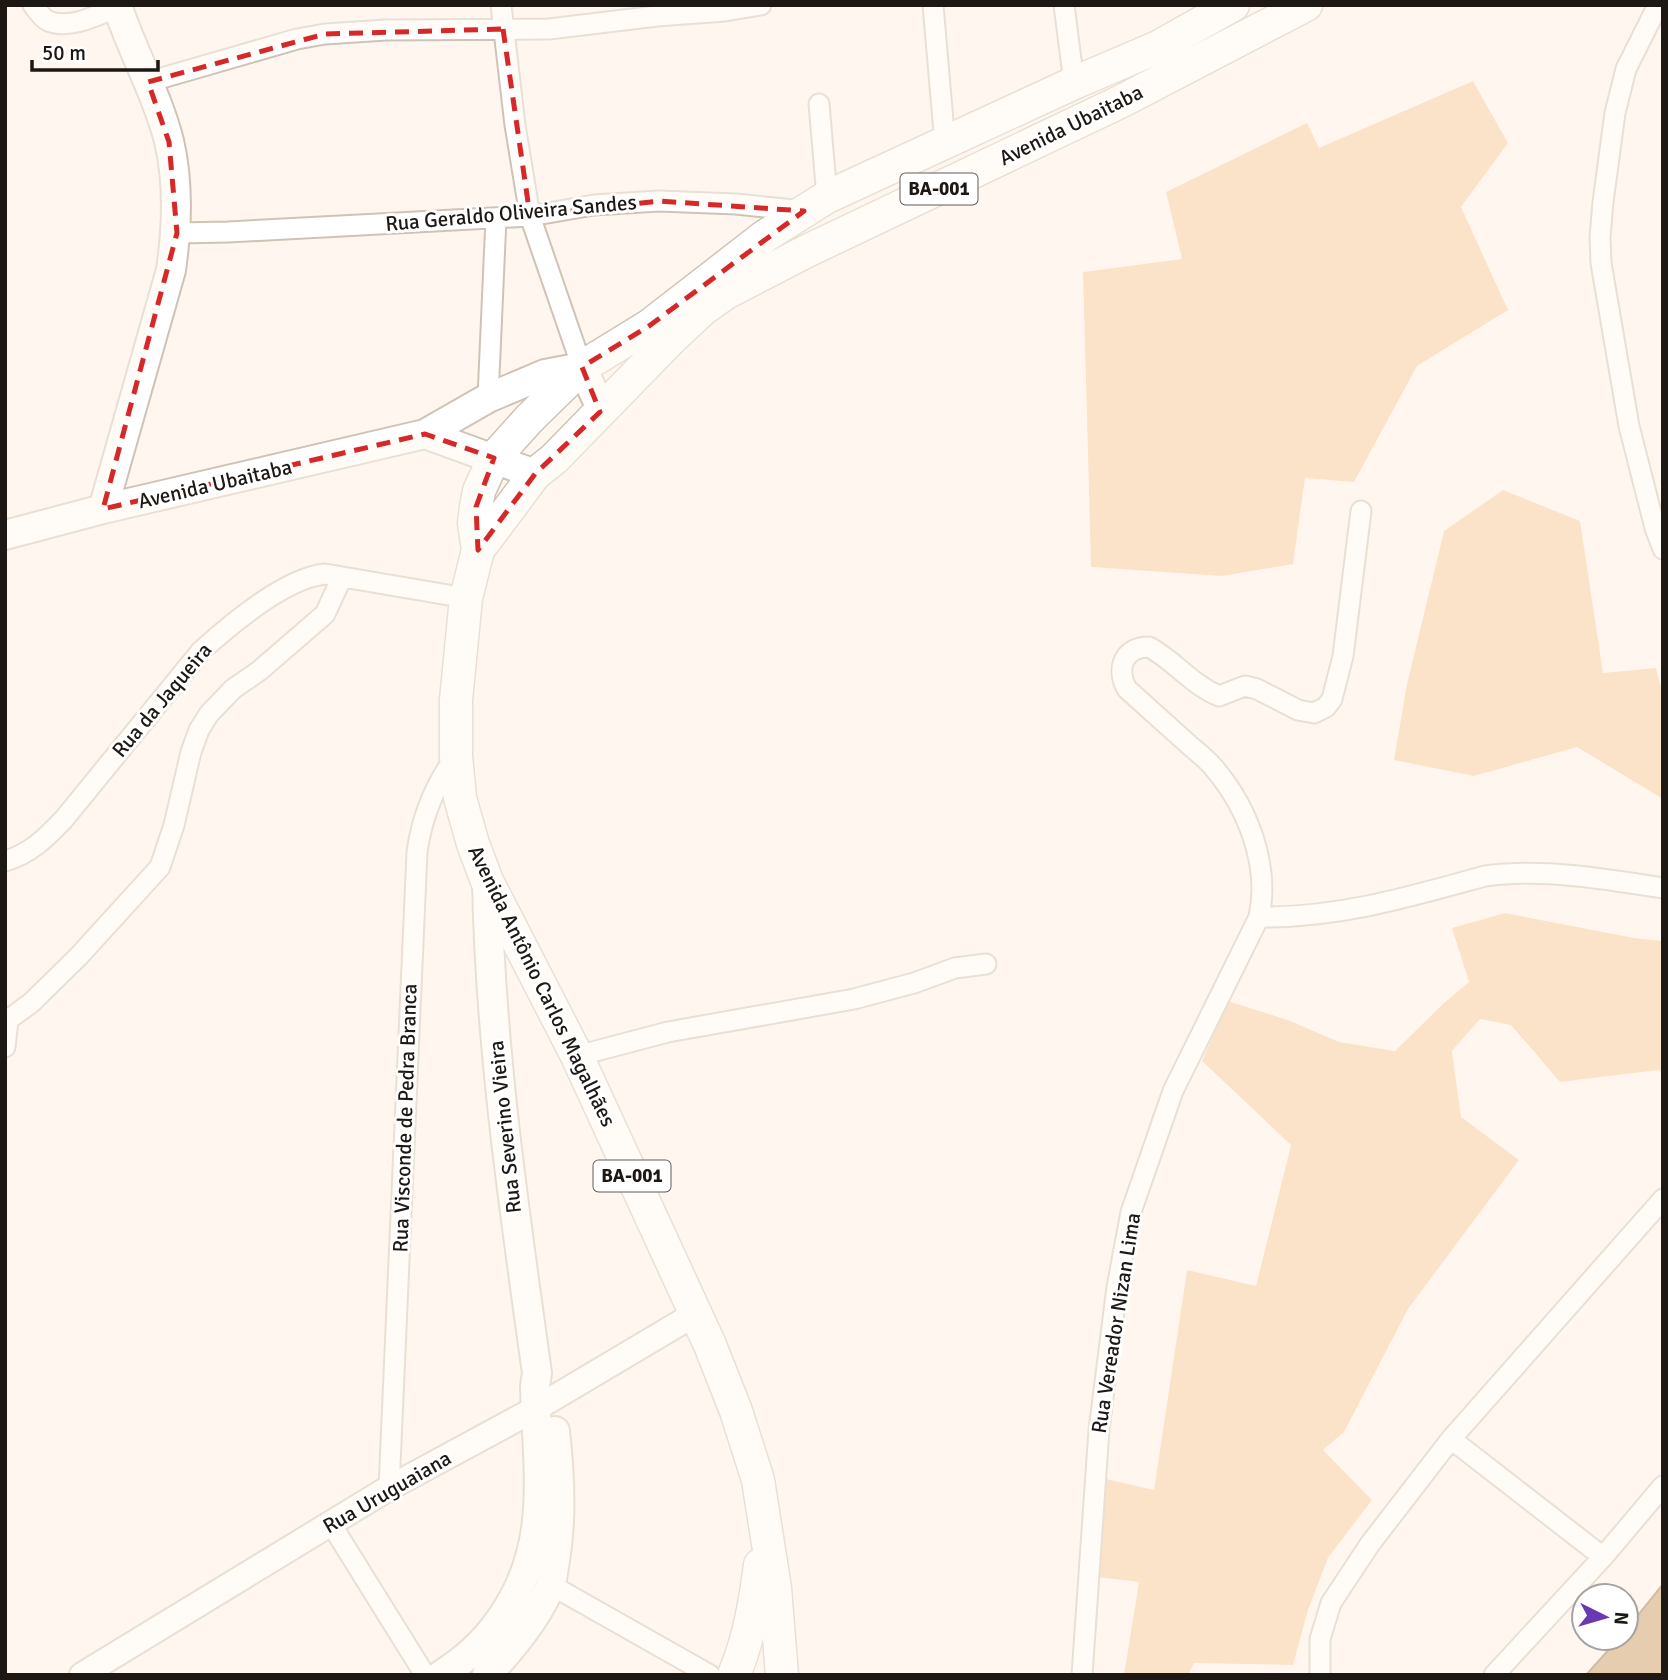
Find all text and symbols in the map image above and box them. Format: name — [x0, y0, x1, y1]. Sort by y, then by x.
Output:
scale bar — [32, 28, 158, 72]
text: 50 m — [42, 40, 86, 66]
street label: Avenida Ubaitaba — [995, 79, 1147, 171]
road number: BA-001 — [900, 174, 978, 204]
street label: Rua Geraldo Oliveira Sandes — [384, 189, 638, 237]
street label: Avenida Ubaitaba — [136, 454, 294, 514]
street label: Rua da Jaqueira — [106, 637, 218, 763]
street label: Avenida Antônio Carlos Magalhães — [462, 841, 622, 1131]
street label: Rua Visconde de Pedra Branca — [387, 983, 423, 1253]
street label: Rua Severino Vieira — [483, 1039, 527, 1215]
road number: BA-001 — [594, 1160, 670, 1192]
street label: Rua Vereador Nizan Lima — [1086, 1211, 1146, 1435]
street label: Rua Uruguaiana — [318, 1445, 456, 1539]
north arrow — [1570, 1582, 1640, 1652]
text: N — [1608, 1611, 1633, 1626]

